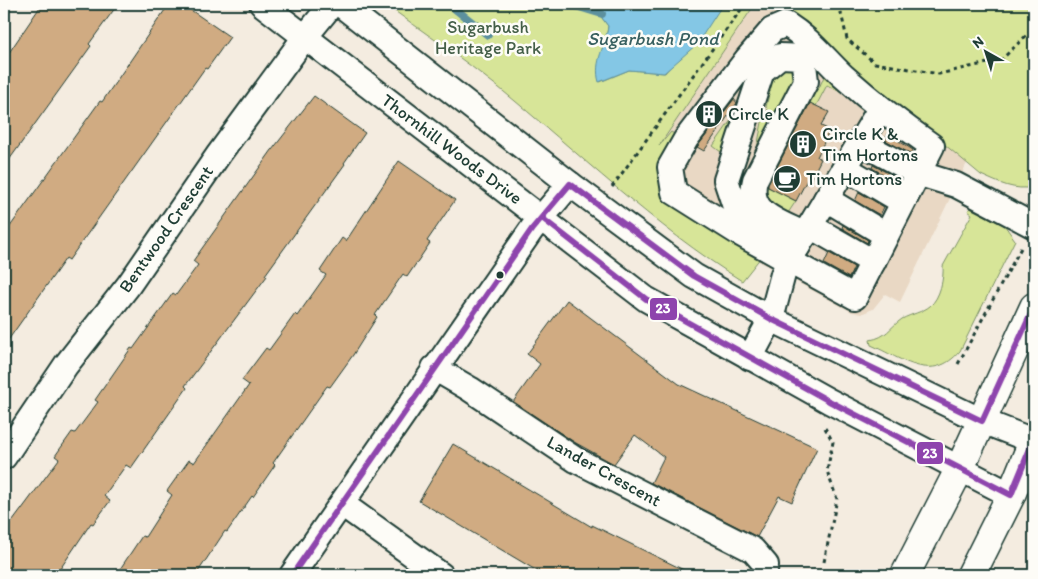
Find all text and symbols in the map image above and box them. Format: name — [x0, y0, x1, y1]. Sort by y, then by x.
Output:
park label: Sugarbush Heritage Park — [435, 16, 541, 59]
water label: Sugarbush Pond — [587, 27, 720, 50]
north arrow — [960, 28, 1010, 78]
text: N — [969, 33, 987, 52]
street label: Thornhill Woods Drive — [377, 89, 527, 209]
building icon: Circle K — [694, 99, 724, 129]
place label: Circle K — [728, 103, 789, 125]
place label: Circle K & Tim Hortons — [822, 123, 918, 166]
building icon: Circle K & Tim Hortons — [788, 129, 818, 159]
street label: Bentwood Crescent — [114, 161, 218, 297]
cafe icon: Tim Hortons — [772, 164, 802, 194]
place label: Tim Hortons — [806, 168, 902, 190]
unlabelled marker — [495, 270, 505, 280]
line badge: 23 — [649, 297, 678, 321]
text: 23 — [656, 300, 671, 317]
street label: Lander Crescent — [543, 431, 665, 512]
line badge: 23 — [916, 441, 944, 465]
text: 23 — [923, 445, 938, 462]

